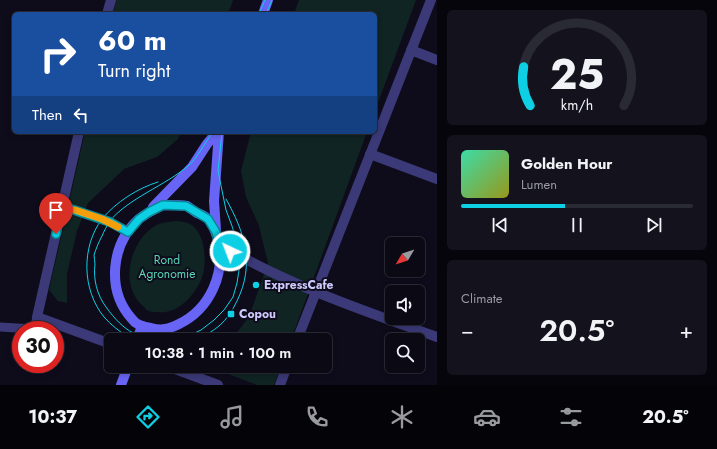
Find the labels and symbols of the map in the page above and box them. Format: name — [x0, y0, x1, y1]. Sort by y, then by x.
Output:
pin — [39, 193, 73, 234]
position arrow — [209, 230, 251, 272]
north arrow — [385, 237, 425, 277]
park label: Rond Agronomie — [139, 251, 195, 283]
place label: ExpressCafe — [264, 276, 334, 294]
marker: ExpressCafe — [251, 280, 261, 290]
place label: Copou — [239, 305, 276, 323]
marker: Copou — [226, 309, 236, 319]
speed limit sign: 30 — [12, 321, 64, 373]

